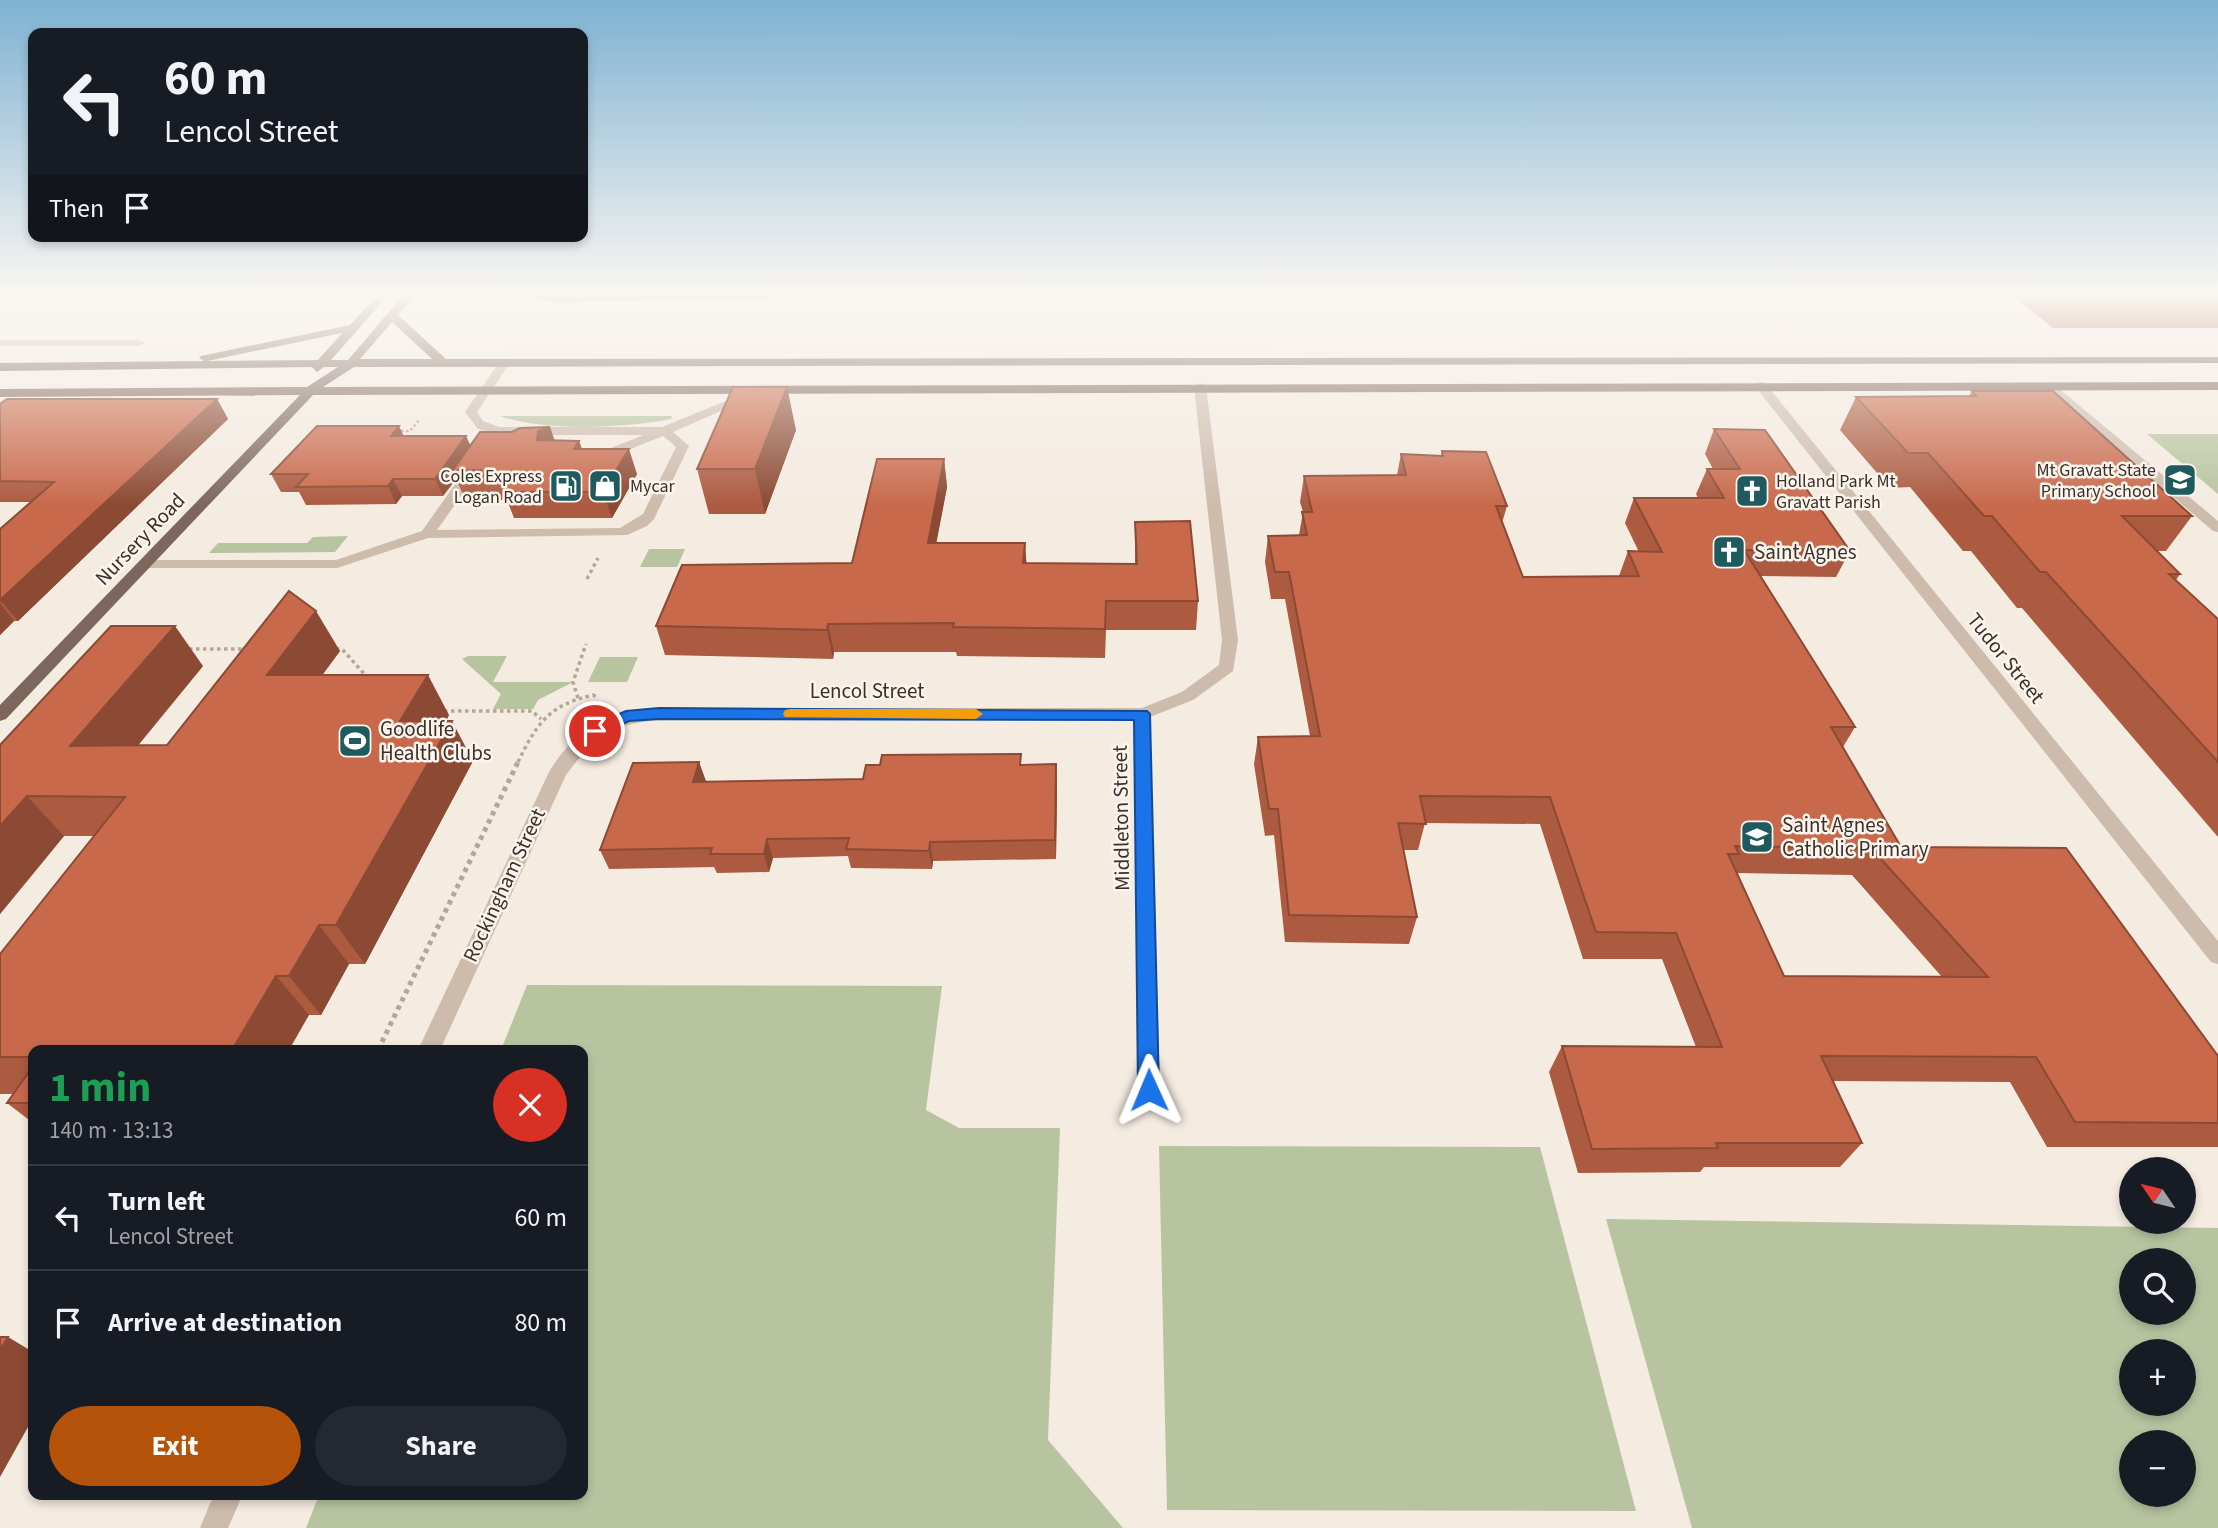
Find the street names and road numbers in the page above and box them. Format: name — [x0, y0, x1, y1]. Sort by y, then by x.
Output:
street label: Nursery Road — [88, 486, 192, 592]
street label: Tudor Street — [1960, 606, 2052, 710]
street label: Lencol Street — [810, 676, 924, 706]
street label: Middleton Street — [1105, 745, 1137, 891]
street label: Rockingham Street — [455, 803, 553, 967]

